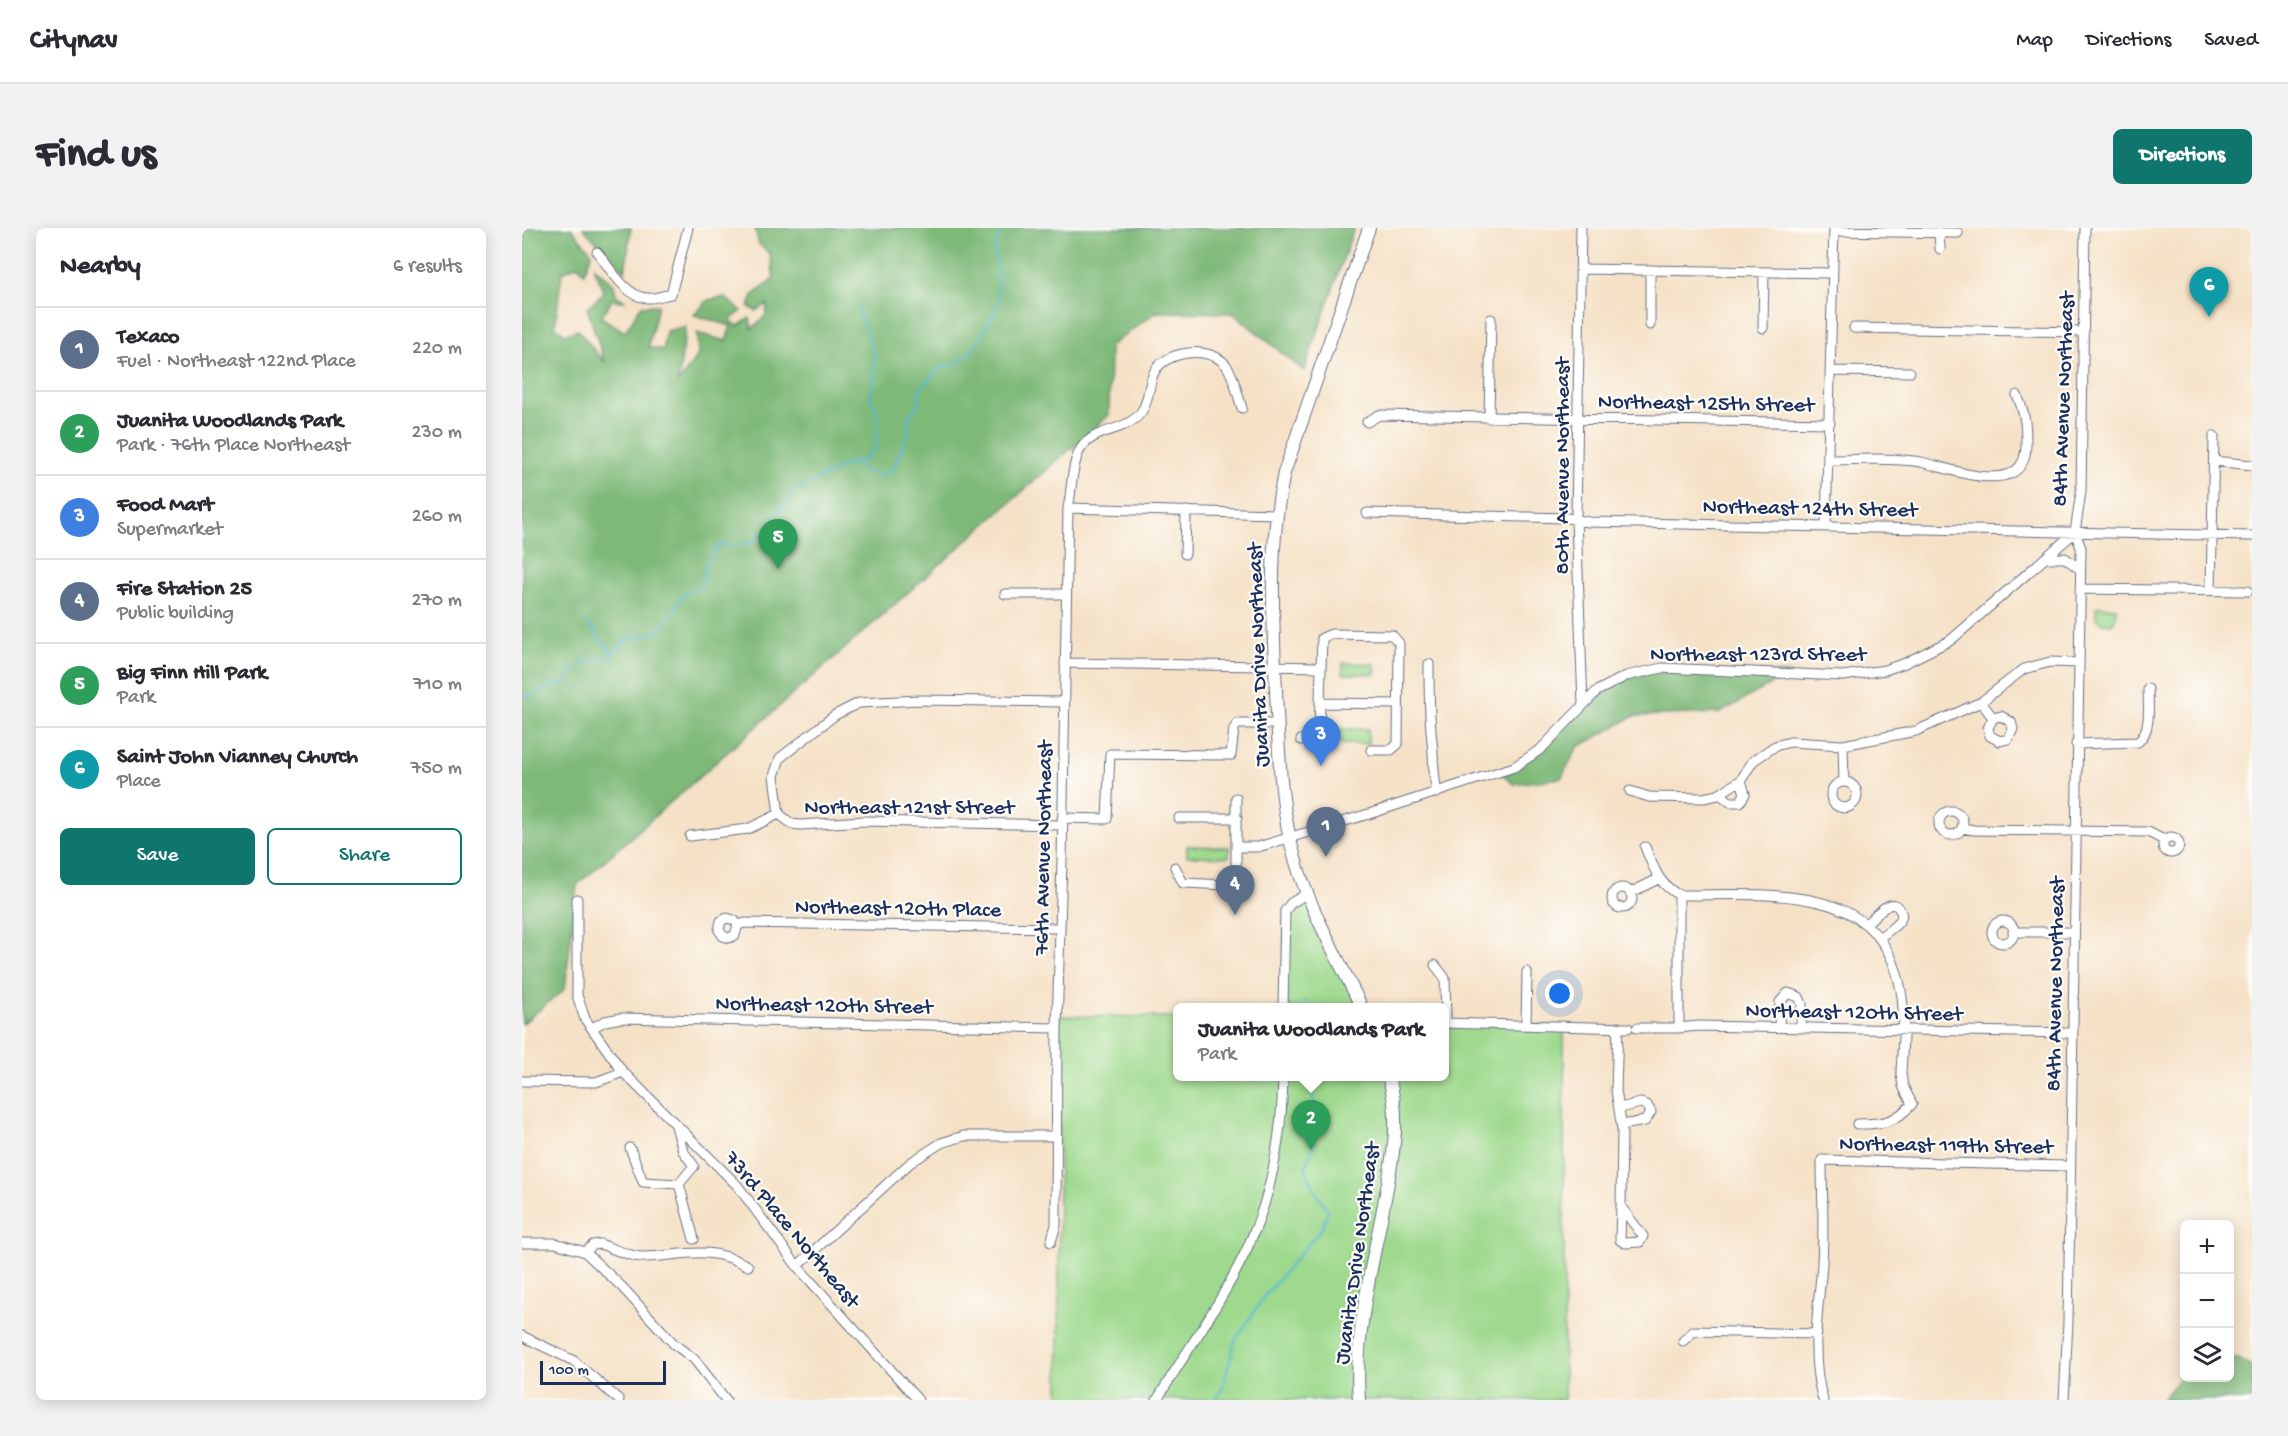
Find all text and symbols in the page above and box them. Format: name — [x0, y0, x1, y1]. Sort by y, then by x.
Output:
text: Citynav — [30, 25, 118, 58]
text: Map — [2016, 29, 2053, 54]
text: Directions — [2086, 29, 2171, 54]
text: Saved — [2204, 29, 2258, 54]
button: Directions — [2113, 129, 2252, 184]
text: Find us — [36, 132, 156, 181]
text: Nearby — [60, 252, 141, 283]
text: 6 results — [393, 256, 462, 279]
pin: 6 — [2190, 268, 2228, 317]
street label: 84th Avenue Northeast — [2048, 289, 2082, 507]
text: Texaco — [117, 325, 180, 351]
text: 1 — [75, 338, 84, 361]
text: 220 m — [412, 338, 462, 361]
text: Fuel · Northeast 122nd Place — [117, 351, 356, 374]
street label: 80th Avenue Northeast — [1551, 356, 1577, 574]
street label: Northeast 125th Street — [1598, 390, 1816, 420]
text: Juanita Woodlands Park — [117, 409, 343, 435]
text: 2 — [75, 422, 84, 445]
text: 230 m — [412, 422, 462, 445]
text: Park · 76th Place Northeast — [117, 435, 350, 458]
text: Food Mart — [117, 493, 213, 519]
street label: Northeast 124th Street — [1702, 495, 1920, 525]
text: 3 — [74, 506, 85, 529]
text: 260 m — [412, 506, 462, 529]
text: Supermarket — [117, 519, 223, 542]
pin: 5 — [758, 520, 798, 569]
street label: Juanita Drive Northeast — [1243, 540, 1277, 767]
text: Fire Station 25 — [117, 577, 252, 603]
text: 4 — [75, 590, 84, 613]
text: 270 m — [412, 590, 462, 613]
text: Public building — [117, 603, 234, 626]
street label: Northeast 123rd Street — [1650, 643, 1868, 669]
text: Big Finn Hill Park — [117, 661, 267, 687]
text: 5 — [74, 674, 85, 697]
text: 710 m — [413, 674, 462, 697]
text: Park — [117, 687, 155, 710]
pin: 3 — [1302, 716, 1340, 766]
street label: 76th Avenue Northeast — [1030, 738, 1060, 957]
text: Saint John Vianney Church — [117, 745, 358, 771]
text: 6 — [74, 758, 85, 781]
text: 750 m — [411, 758, 462, 781]
text: Place — [117, 771, 161, 794]
street label: Northeast 121st Street — [804, 796, 1016, 822]
pin: 1 — [1306, 808, 1346, 857]
button: Save — [60, 828, 255, 885]
button: Share — [267, 828, 462, 885]
pin: 4 — [1216, 866, 1254, 915]
street label: 84th Avenue Northeast — [2042, 874, 2072, 1092]
street label: Northeast 120th Place — [795, 895, 1002, 925]
your location — [1545, 979, 1574, 1008]
street label: Northeast 120th Street — [715, 992, 935, 1022]
street label: Northeast 120th Street — [1745, 999, 1965, 1029]
popup — [1173, 1003, 1449, 1081]
text: Juanita Woodlands Park — [1198, 1018, 1424, 1044]
text: Park — [1198, 1044, 1236, 1067]
pin: 2 — [1292, 1100, 1330, 1150]
street label: Northeast 119th Street — [1839, 1132, 2055, 1162]
street label: Juanita Drive Northeast — [1331, 1139, 1388, 1366]
street label: 73rd Place Northeast — [717, 1146, 866, 1316]
map controls — [2180, 1220, 2234, 1382]
button: + — [2180, 1220, 2234, 1274]
button: − — [2180, 1274, 2234, 1328]
button: layers — [2180, 1328, 2234, 1382]
scale bar — [540, 1358, 666, 1386]
text: 100 m — [549, 1362, 589, 1381]

